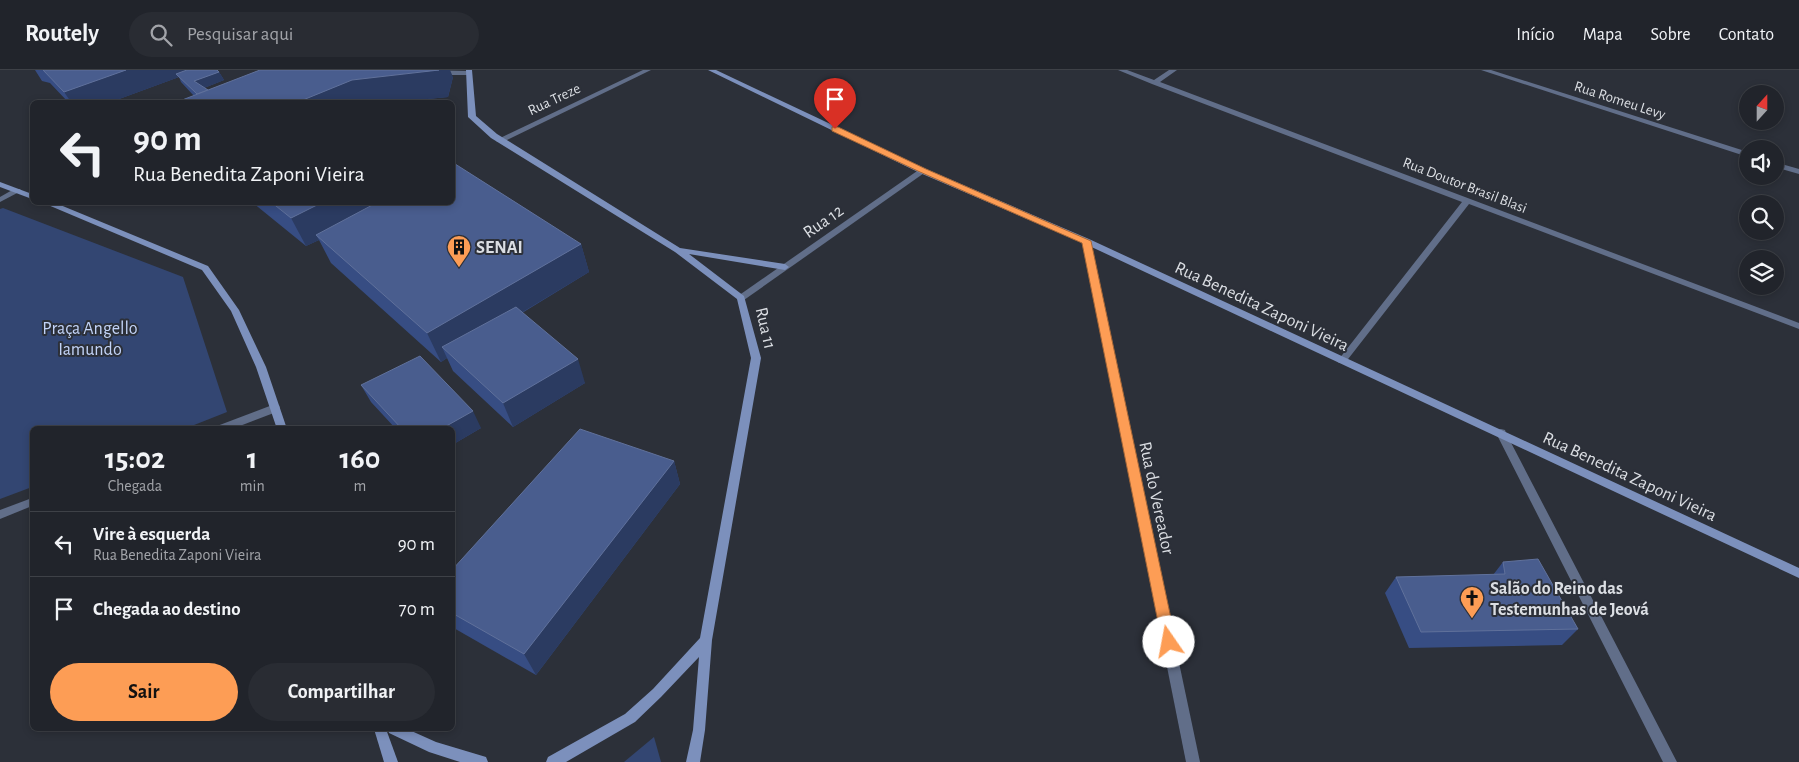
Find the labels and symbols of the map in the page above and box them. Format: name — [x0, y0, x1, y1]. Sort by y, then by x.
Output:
pin — [814, 78, 856, 129]
street label: Rua Romeu Levy — [1572, 79, 1668, 122]
street label: Rua Treze — [526, 81, 583, 118]
north arrow — [1739, 85, 1784, 130]
street label: Rua Doutor Brasil Blasi — [1401, 155, 1529, 216]
street label: Rua 12 — [800, 202, 847, 242]
building icon: SENAI — [446, 234, 472, 268]
place label: SENAI — [476, 239, 523, 257]
street label: Rua Benedita Zaponi Vieira — [1172, 259, 1351, 355]
street label: Rua 11 — [751, 306, 779, 351]
park label: Praça Angello Iamundo — [42, 320, 138, 359]
street label: Rua Benedita Zaponi Vieira — [1540, 429, 1719, 525]
street label: Rua do Vereador — [1135, 440, 1177, 557]
place label: Salão do Reino das Testemunhas de Jeová — [1490, 580, 1649, 619]
church icon: Salão do Reino das Testemunhas de Jeová — [1459, 585, 1485, 619]
position arrow — [1142, 615, 1194, 667]

